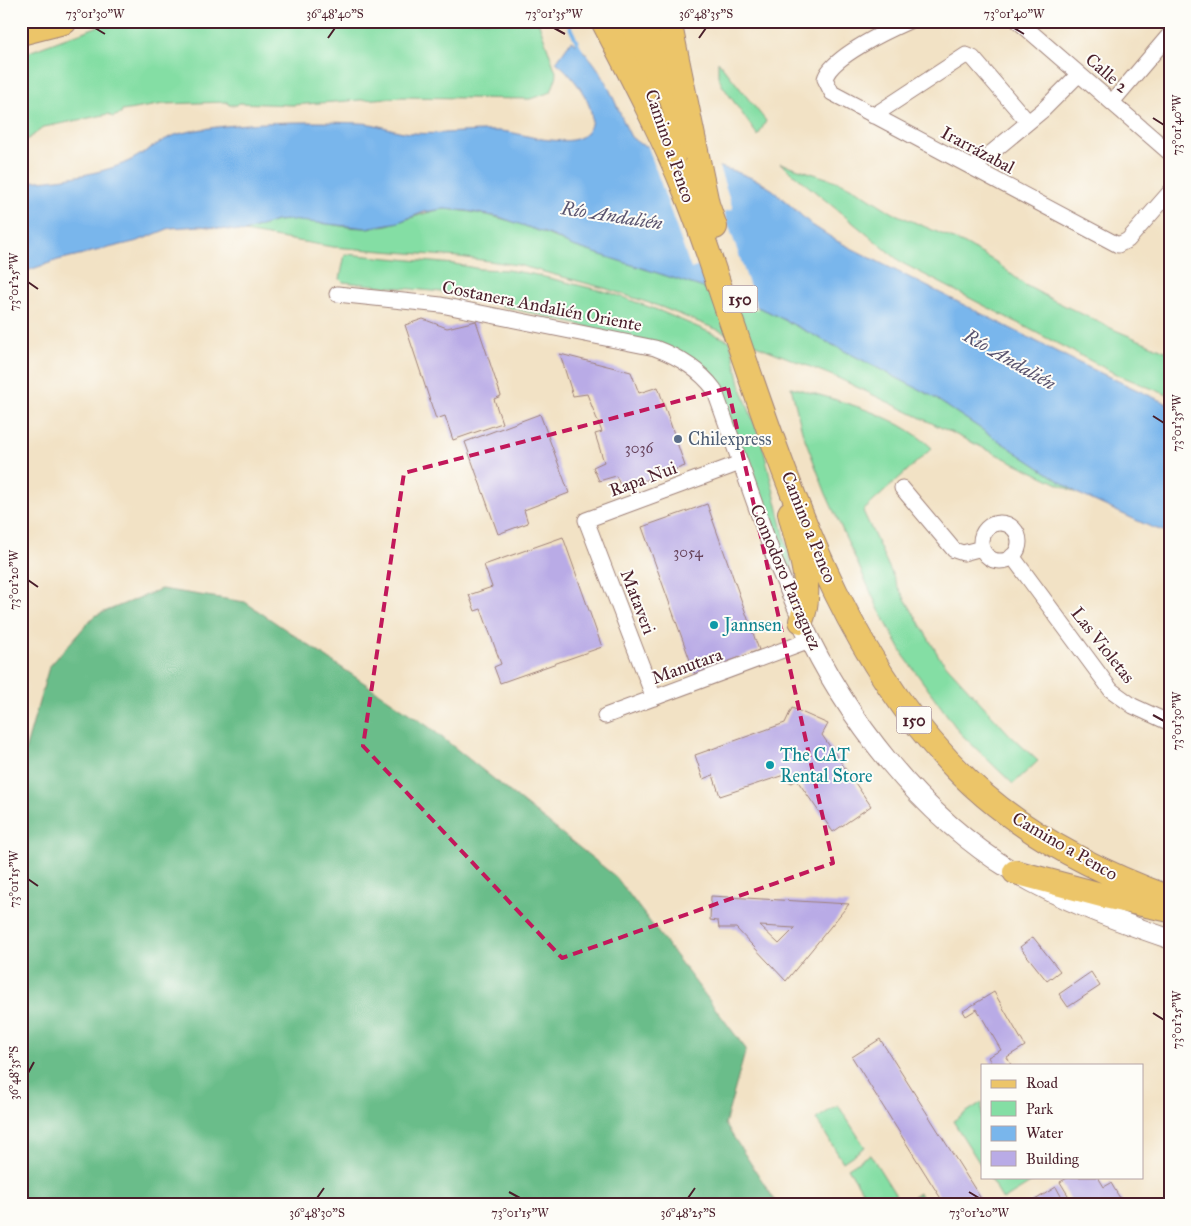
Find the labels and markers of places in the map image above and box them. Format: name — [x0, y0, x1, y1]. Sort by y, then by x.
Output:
place label: Chilexpress — [688, 428, 772, 450]
marker: Chilexpress — [672, 433, 684, 445]
place label: Jannsen — [722, 614, 782, 637]
marker: Jannsen — [708, 619, 720, 631]
place label: The CAT Rental Store — [780, 744, 872, 787]
marker: The CAT Rental Store — [764, 759, 776, 771]

